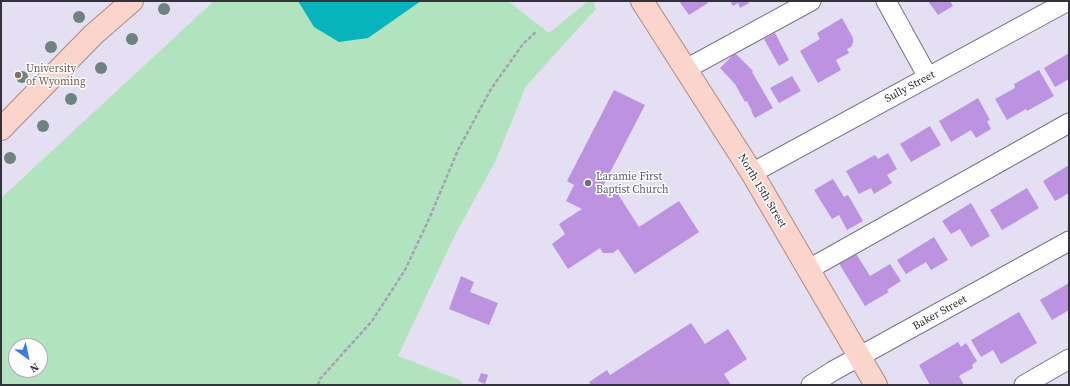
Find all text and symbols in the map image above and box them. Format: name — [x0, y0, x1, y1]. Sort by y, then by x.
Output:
place label: University of Wyoming — [26, 62, 86, 88]
street label: Sully Street — [883, 68, 937, 106]
marker: University of Wyoming — [13, 70, 23, 80]
street label: North 15th Street — [735, 152, 789, 230]
place label: Laramie First Baptist Church — [596, 170, 669, 196]
marker: Laramie First Baptist Church — [583, 178, 593, 188]
street label: Baker Street — [911, 293, 969, 333]
north arrow — [8, 338, 48, 378]
text: N — [27, 359, 42, 376]

